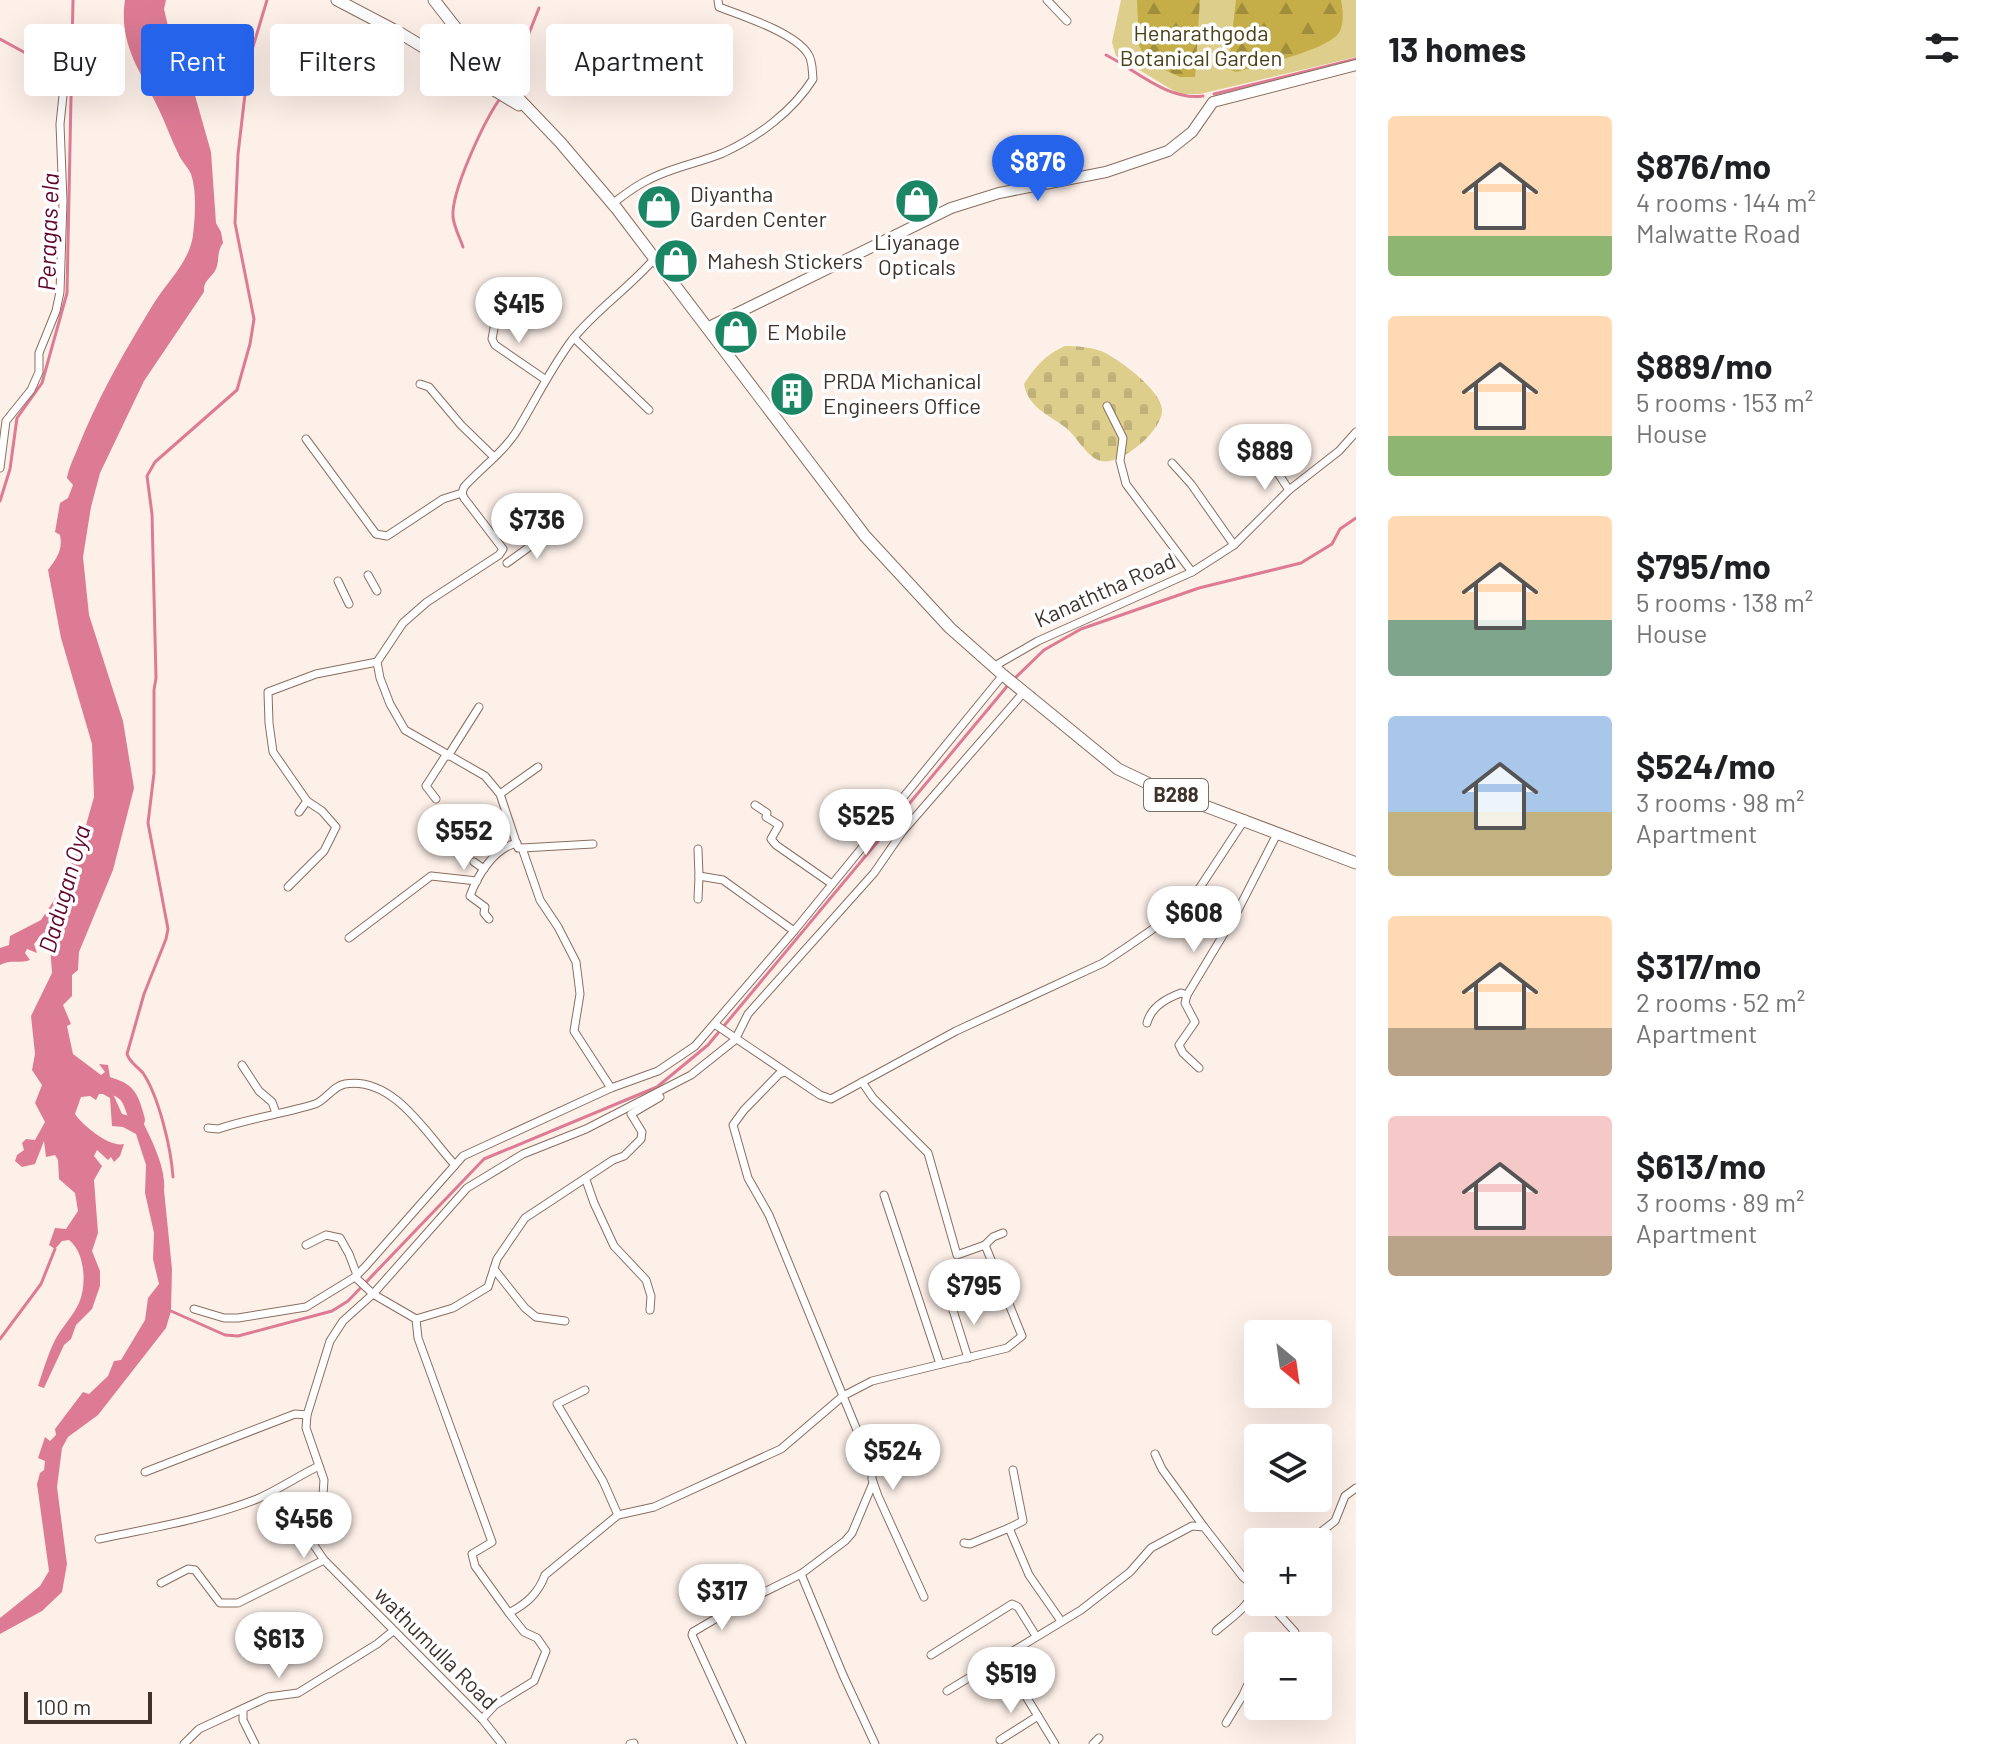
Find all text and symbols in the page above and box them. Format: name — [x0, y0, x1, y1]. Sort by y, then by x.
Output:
park label: Henarathgoda Botanical Garden — [1120, 19, 1282, 70]
chip: Buy — [24, 24, 125, 96]
chip: Rent — [141, 24, 254, 96]
chip: Filters — [270, 24, 404, 96]
chip: New — [420, 24, 530, 96]
chip: Apartment — [546, 24, 733, 96]
icon: filters — [1920, 26, 1964, 70]
text: 13 homes — [1388, 28, 1526, 69]
pin: $876 — [991, 135, 1085, 203]
text: $876 — [1010, 145, 1066, 176]
text: $876/mo — [1636, 145, 1771, 186]
icon: home — [1452, 148, 1548, 244]
water label: Peragas ela — [31, 172, 64, 291]
shop icon: Liyanage Opticals — [893, 177, 941, 225]
place label: Diyantha Garden Center — [690, 180, 827, 231]
shop icon: Diyantha Garden Center — [635, 183, 683, 231]
text: 4 rooms · 144 m² — [1636, 186, 1816, 217]
text: Malwatte Road — [1636, 217, 1801, 248]
place label: Liyanage Opticals — [874, 228, 960, 279]
shop icon: Mahesh Stickers — [652, 237, 700, 285]
place label: Mahesh Stickers — [707, 247, 863, 273]
pin: $415 — [472, 277, 566, 345]
text: $415 — [493, 287, 545, 318]
shop icon: E Mobile — [712, 308, 760, 356]
place label: E Mobile — [767, 318, 847, 344]
text: $889/mo — [1636, 345, 1773, 386]
icon: home — [1452, 348, 1548, 444]
place label: PRDA Michanical Engineers Office — [823, 367, 981, 418]
building icon: PRDA Michanical Engineers Office — [768, 370, 816, 418]
text: 5 rooms · 153 m² — [1636, 386, 1813, 417]
text: House — [1636, 417, 1707, 448]
pin: $889 — [1218, 424, 1312, 492]
text: $889 — [1237, 434, 1293, 465]
pin: $736 — [490, 493, 584, 561]
text: $736 — [509, 503, 565, 534]
text: $795/mo — [1636, 545, 1771, 586]
street label: Kanaththa Road — [1030, 546, 1179, 632]
icon: home — [1452, 548, 1548, 644]
text: 5 rooms · 138 m² — [1636, 586, 1813, 617]
text: House — [1636, 617, 1707, 648]
text: $524/mo — [1636, 745, 1776, 786]
icon: home — [1452, 748, 1548, 844]
road number: B288 — [1144, 779, 1208, 811]
text: 3 rooms · 98 m² — [1636, 786, 1804, 817]
pin: $525 — [819, 789, 913, 857]
text: $525 — [837, 799, 895, 830]
pin: $552 — [417, 804, 511, 872]
text: $552 — [435, 814, 493, 845]
text: Apartment — [1636, 817, 1757, 848]
water label: Dadugan Oya — [31, 821, 96, 956]
pin: $608 — [1147, 886, 1241, 954]
text: $608 — [1165, 896, 1223, 927]
text: $317/mo — [1636, 945, 1762, 986]
icon: home — [1452, 948, 1548, 1044]
text: 2 rooms · 52 m² — [1636, 986, 1805, 1017]
text: Apartment — [1636, 1017, 1757, 1048]
text: $613/mo — [1636, 1145, 1766, 1186]
icon: home — [1452, 1148, 1548, 1244]
text: 3 rooms · 89 m² — [1636, 1186, 1804, 1217]
text: Apartment — [1636, 1217, 1757, 1248]
pin: $795 — [927, 1259, 1021, 1327]
text: $795 — [946, 1269, 1002, 1300]
north arrow — [1244, 1320, 1332, 1408]
map controls — [1244, 1320, 1332, 1720]
pin: $524 — [846, 1424, 940, 1492]
button: layers — [1244, 1424, 1332, 1512]
text: $524 — [863, 1434, 923, 1465]
pin: $456 — [257, 1492, 351, 1560]
text: $456 — [275, 1502, 333, 1533]
button: + — [1244, 1528, 1332, 1616]
pin: $317 — [675, 1564, 769, 1632]
text: $317 — [697, 1574, 747, 1605]
street label: wathumulla Road — [370, 1581, 503, 1714]
pin: $613 — [232, 1612, 326, 1680]
text: $613 — [253, 1622, 305, 1653]
button: − — [1244, 1632, 1332, 1720]
pin: $519 — [964, 1647, 1058, 1715]
text: $519 — [985, 1657, 1037, 1688]
scale bar — [24, 1688, 152, 1724]
text: 100 m — [36, 1693, 91, 1719]

